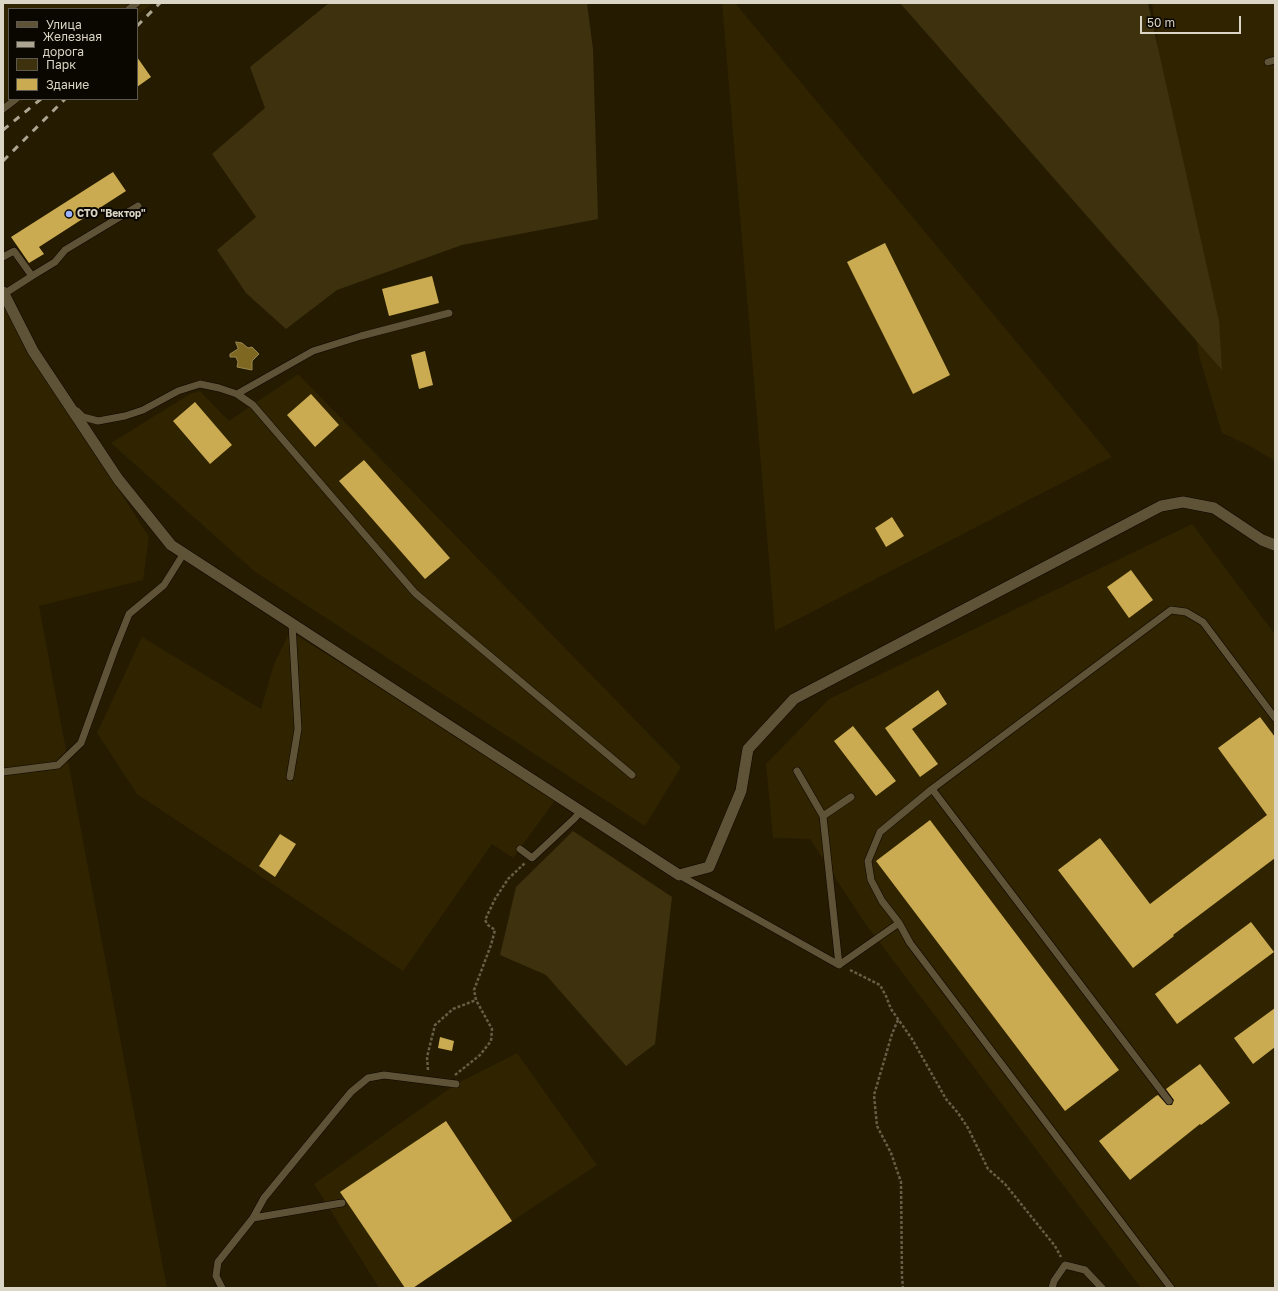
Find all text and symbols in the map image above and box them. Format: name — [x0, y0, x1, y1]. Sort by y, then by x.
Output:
legend — [8, 8, 138, 100]
scale bar — [1142, 8, 1243, 34]
text: 50 m — [1147, 15, 1175, 30]
text: Улица — [46, 17, 82, 32]
text: Железная дорога — [43, 29, 102, 59]
text: Парк — [46, 57, 76, 72]
text: Здание — [46, 77, 89, 92]
place label: СТО "Вектор" — [77, 208, 146, 220]
marker: СТО "Вектор" — [64, 209, 74, 219]

